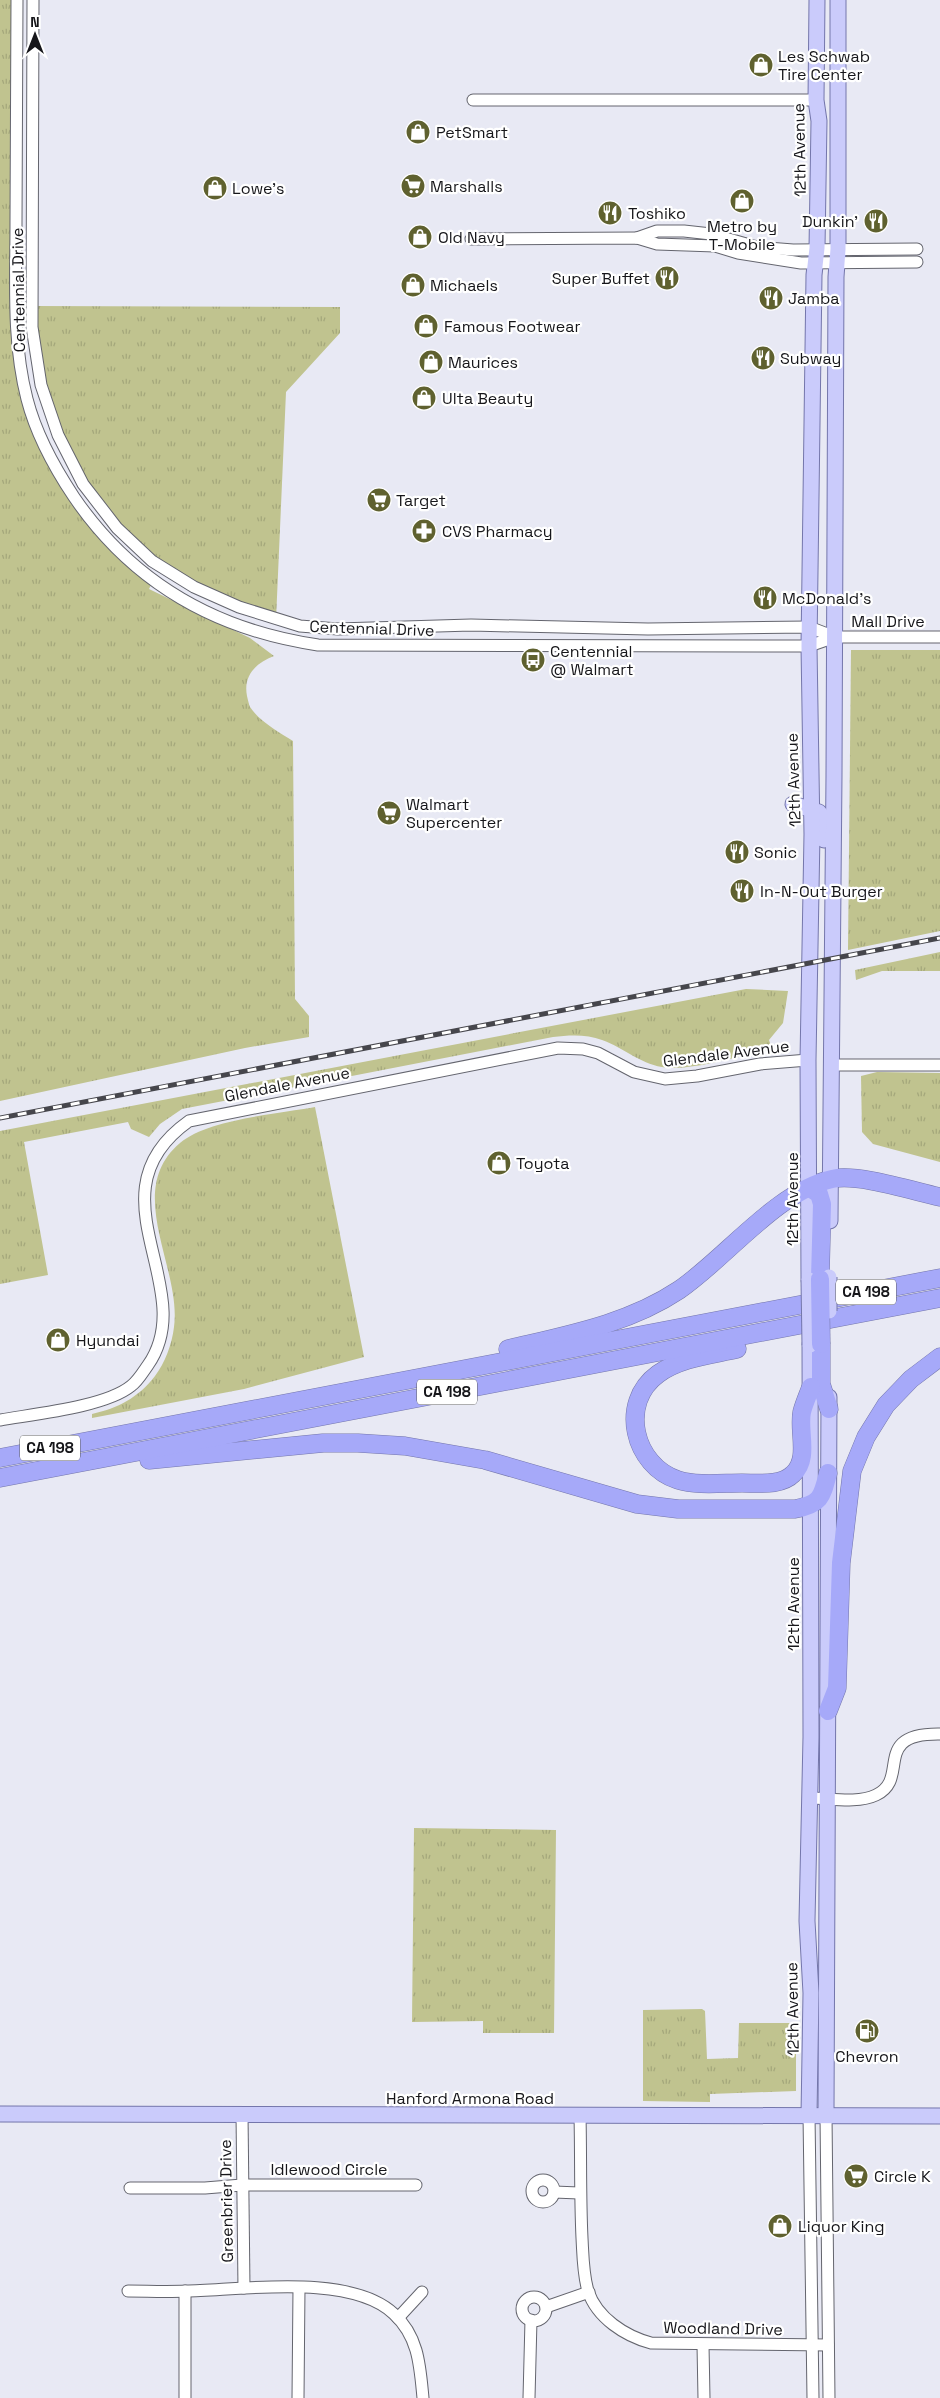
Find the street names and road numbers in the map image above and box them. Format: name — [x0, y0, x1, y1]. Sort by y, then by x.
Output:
street label: 12th Avenue — [788, 103, 811, 197]
street label: Centennial Drive — [7, 227, 30, 353]
street label: Mall Drive — [851, 611, 925, 632]
street label: Centennial Drive — [309, 616, 435, 641]
street label: 12th Avenue — [781, 733, 806, 827]
street label: Glendale Avenue — [662, 1035, 790, 1072]
street label: Glendale Avenue — [223, 1062, 351, 1107]
street label: 12th Avenue — [782, 1152, 803, 1246]
road number: CA 198 — [836, 1280, 896, 1304]
road number: CA 198 — [417, 1380, 477, 1404]
road number: CA 198 — [20, 1436, 80, 1460]
street label: 12th Avenue — [783, 1557, 804, 1651]
street label: 12th Avenue — [781, 1962, 804, 2056]
street label: Hanford Armona Road — [386, 2088, 554, 2109]
street label: Greenbrier Drive — [215, 2139, 238, 2263]
street label: Idlewood Circle — [270, 2159, 388, 2180]
street label: Woodland Drive — [663, 2317, 783, 2340]

